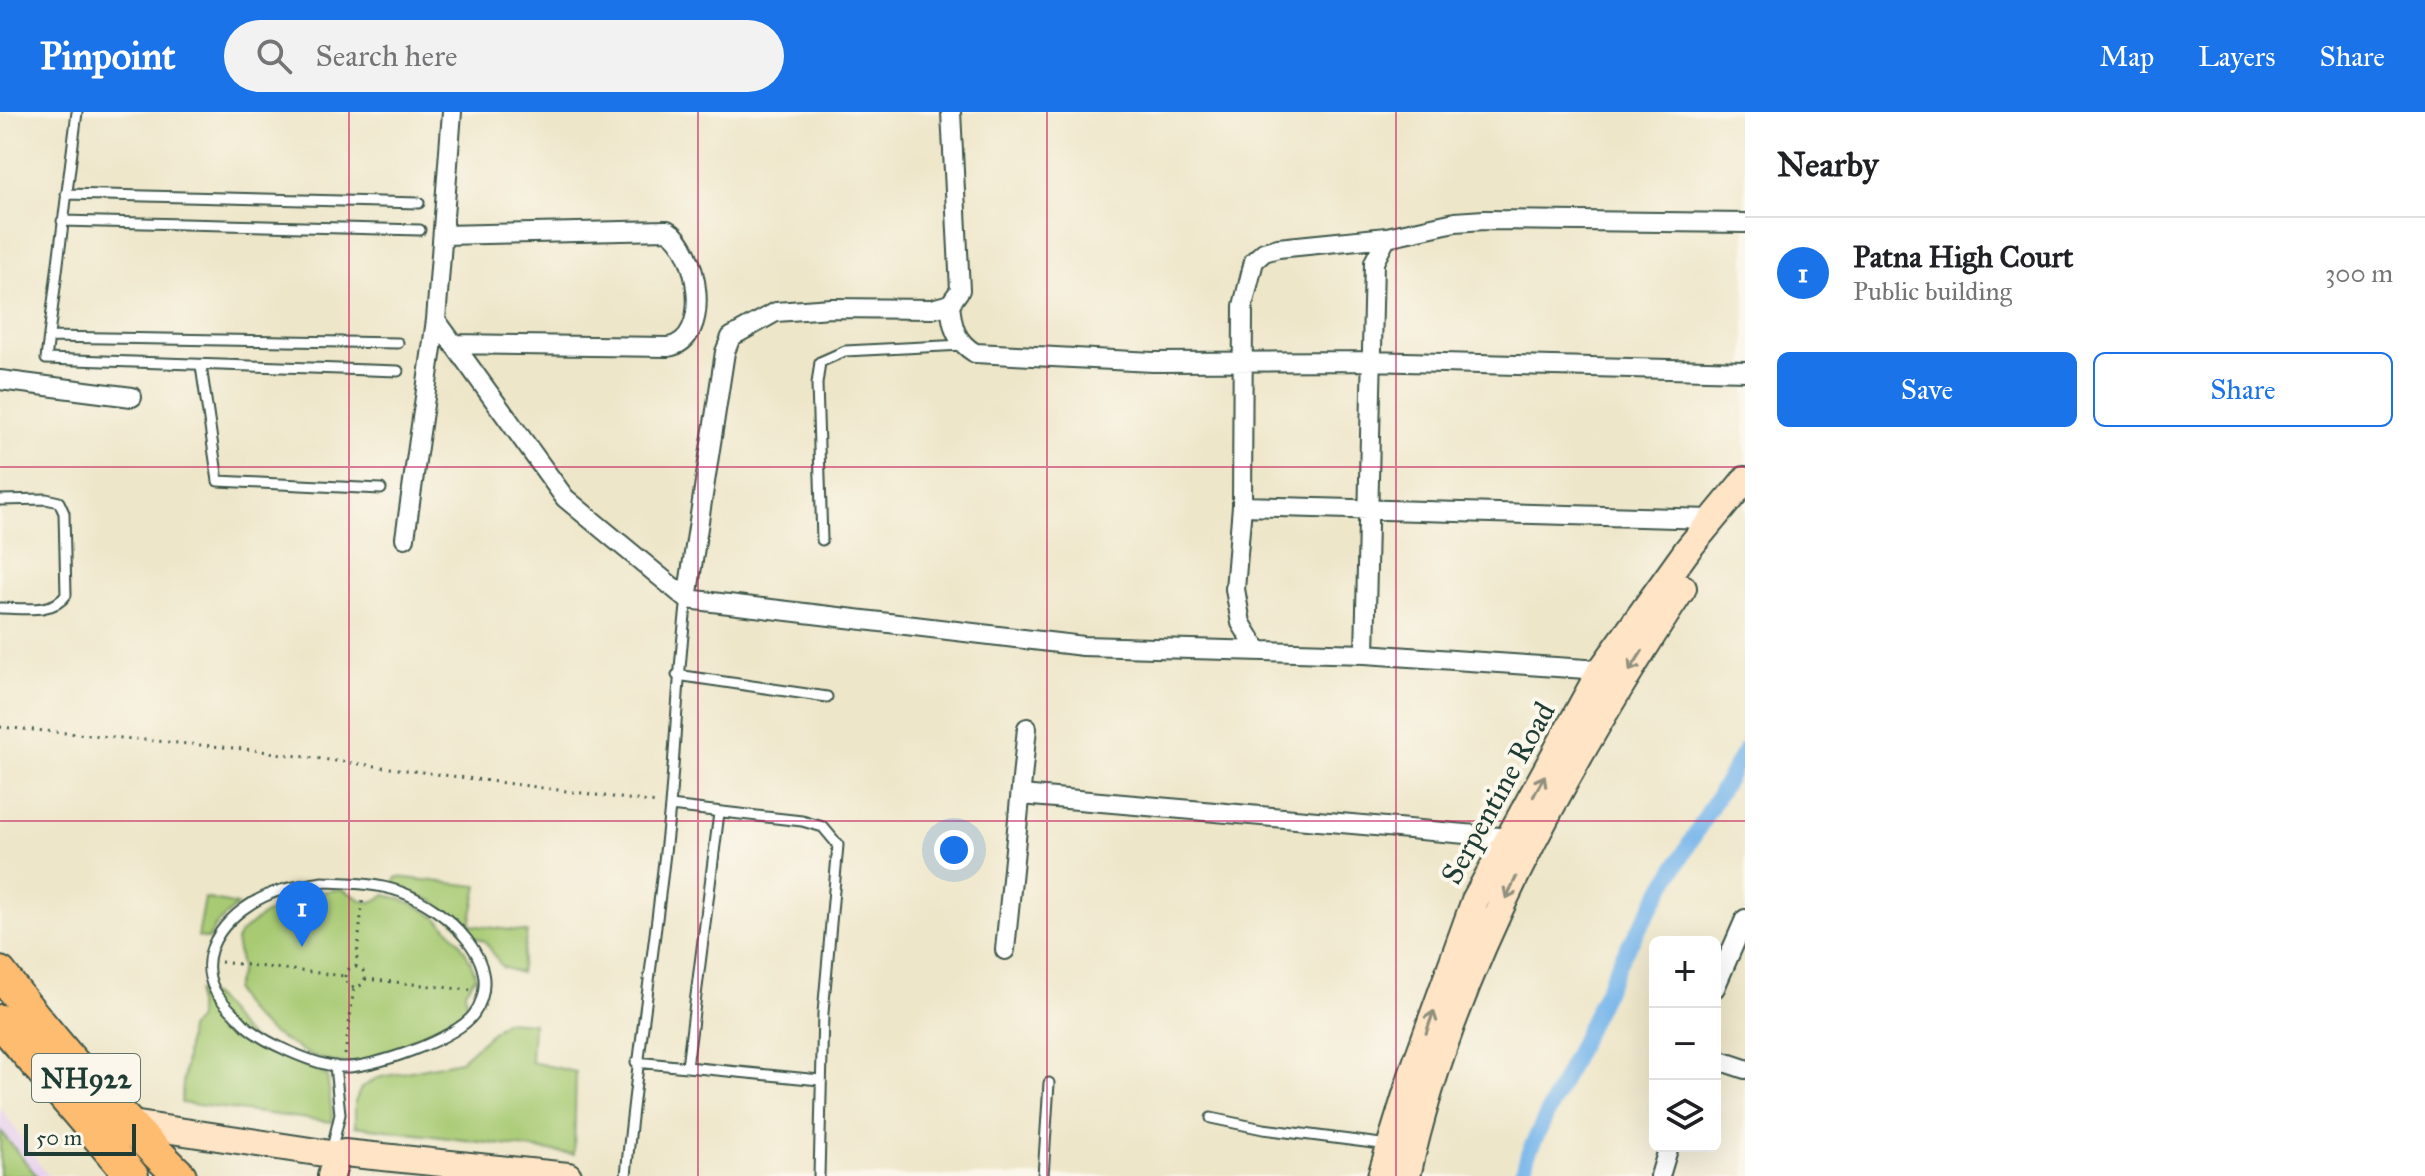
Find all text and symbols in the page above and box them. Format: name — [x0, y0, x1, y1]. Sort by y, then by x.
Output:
search box — [224, 20, 784, 92]
text: Pinpoint — [40, 33, 176, 79]
icon: search — [252, 34, 296, 78]
text: Search here — [316, 38, 457, 74]
text: Map — [2099, 39, 2154, 74]
text: Layers — [2198, 39, 2276, 74]
text: Share — [2320, 39, 2385, 74]
text: Nearby — [1777, 144, 1879, 185]
text: Patna High Court — [1853, 239, 2073, 275]
text: 1 — [1798, 257, 1808, 289]
text: 300 m — [2325, 257, 2393, 289]
text: Public building — [1853, 275, 2012, 307]
button: Save — [1777, 352, 2077, 427]
button: Share — [2093, 352, 2393, 427]
one-way arrow — [1627, 649, 1644, 671]
street label: Serpentine Road — [1433, 696, 1563, 890]
one-way arrow — [1531, 775, 1547, 799]
your location — [934, 830, 974, 870]
one-way arrow — [1503, 876, 1518, 900]
pin: 1 — [276, 881, 328, 947]
map controls — [1649, 936, 1721, 1152]
button: + — [1649, 936, 1721, 1008]
button: − — [1649, 1008, 1721, 1080]
one-way arrow — [1423, 1009, 1438, 1034]
road number: NH922 — [32, 1054, 140, 1102]
button: layers — [1649, 1080, 1721, 1152]
scale bar — [24, 1120, 136, 1156]
text: 50 m — [36, 1124, 82, 1151]

